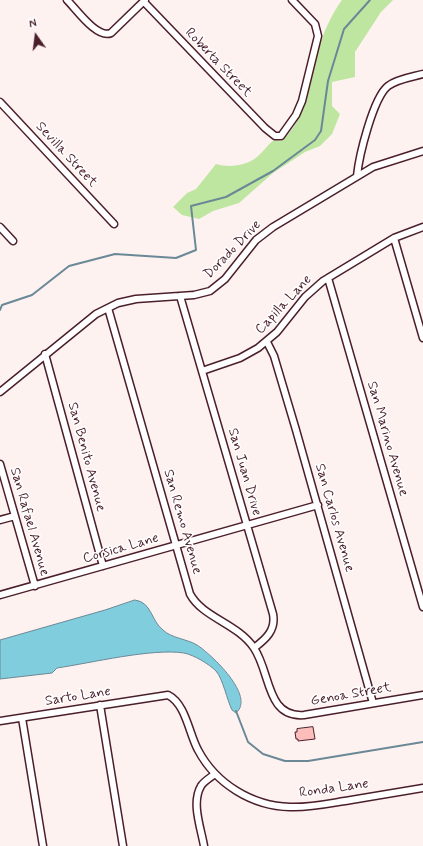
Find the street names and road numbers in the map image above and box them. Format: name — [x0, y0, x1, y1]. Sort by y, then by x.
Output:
street label: Roberta Street — [181, 25, 255, 101]
street label: Sevilla Street — [31, 119, 101, 191]
street label: Dorado Drive — [201, 217, 265, 283]
street label: Capilla Lane — [252, 272, 316, 338]
street label: San Marino Avenue — [363, 380, 411, 498]
street label: San Benito Avenue — [63, 401, 109, 513]
street label: San Juan Drive — [223, 426, 265, 518]
street label: San Carlos Avenue — [311, 462, 357, 574]
street label: San Rafael Avenue — [5, 466, 53, 578]
street label: San Remo Avenue — [159, 468, 205, 576]
street label: Corsica Lane — [81, 530, 161, 568]
street label: Genoa Street — [309, 680, 393, 710]
street label: Sarto Lane — [44, 684, 112, 710]
street label: Ronda Lane — [298, 776, 370, 802]

